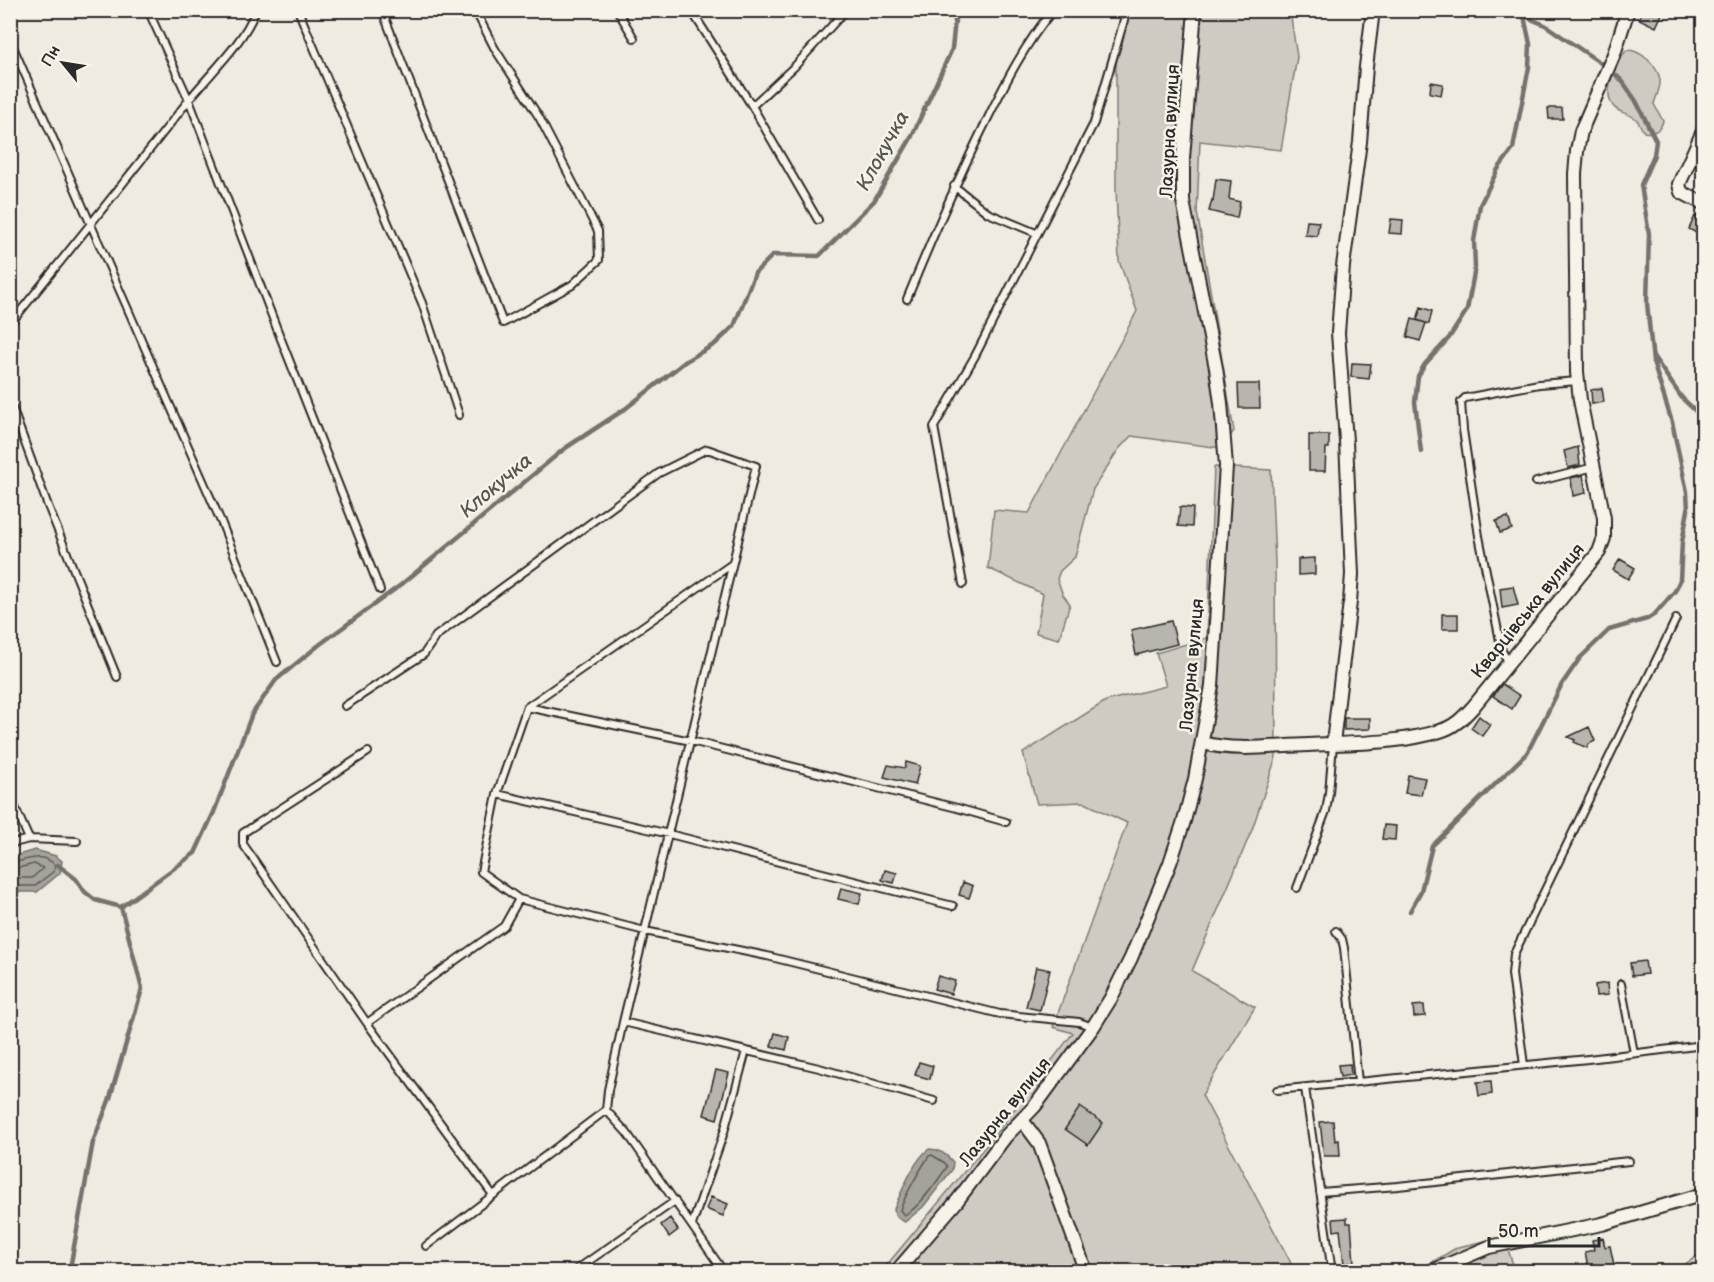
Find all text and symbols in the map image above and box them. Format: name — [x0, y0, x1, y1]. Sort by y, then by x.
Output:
north arrow — [33, 33, 93, 93]
text: Пн — [38, 42, 65, 70]
street label: Лазурна вулиця — [1156, 64, 1184, 199]
water label: Клокучка — [851, 107, 915, 195]
water label: Клокучка — [455, 449, 537, 523]
street label: Кварцівська вулиця — [1467, 539, 1589, 683]
street label: Лазурна вулиця — [1176, 598, 1208, 733]
street label: Лазурна вулиця — [954, 1054, 1055, 1171]
scale bar — [1489, 1210, 1598, 1248]
text: 50 m — [1498, 1221, 1539, 1242]

